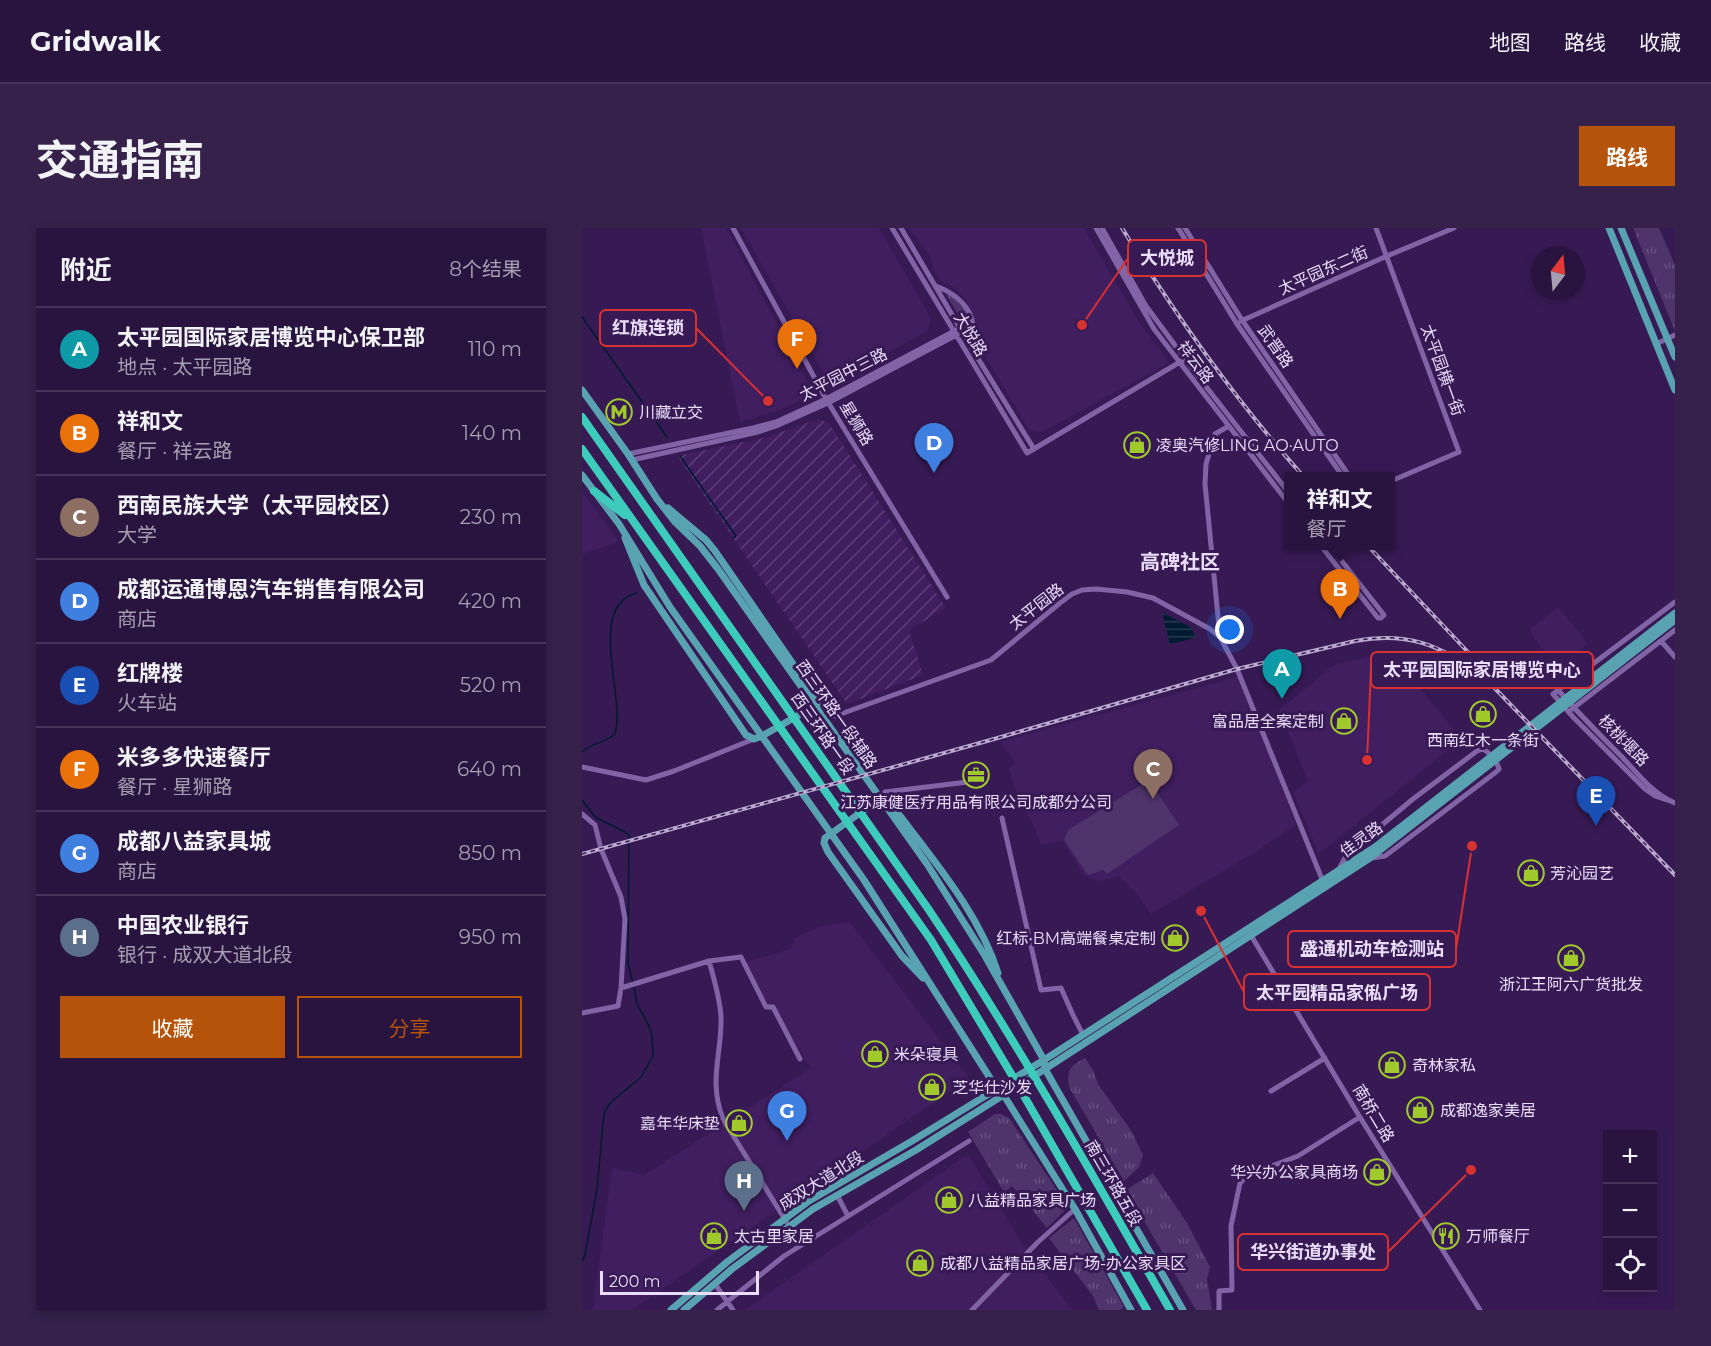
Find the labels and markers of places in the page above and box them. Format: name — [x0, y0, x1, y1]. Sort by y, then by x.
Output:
callout: 大悦城 — [1128, 240, 1206, 276]
callout: 红旗连锁 — [600, 310, 696, 346]
pin: F — [778, 320, 816, 369]
metro station icon: 川藏立交 — [604, 397, 634, 427]
place label: 川藏立交 — [639, 403, 703, 422]
pin: D — [914, 424, 954, 473]
shop icon: 凌奥汽修LING AO·AUTO — [1122, 430, 1152, 460]
place label: 凌奥汽修LING AO·AUTO — [1156, 436, 1339, 455]
pin: B — [1320, 570, 1359, 619]
pin: A — [1262, 650, 1302, 699]
callout: 太平园国际家居博览中心 — [1371, 652, 1593, 688]
shop icon: 西南红木一条街 — [1468, 699, 1498, 729]
shop icon: 富品居全案定制 — [1329, 706, 1359, 736]
place label: 富品居全案定制 — [1212, 712, 1324, 731]
place label: 西南红木一条街 — [1427, 731, 1539, 750]
pin: C — [1134, 750, 1172, 799]
office icon: 江苏康健医疗用品有限公司成都分公司 — [961, 760, 991, 790]
pin: E — [1576, 776, 1616, 826]
place label: 江苏康健医疗用品有限公司成都分公司 — [840, 793, 1112, 812]
shop icon: 芳沁园艺 — [1516, 858, 1546, 888]
place label: 芳沁园艺 — [1550, 864, 1614, 883]
shop icon: 红标·BM高端餐桌定制 — [1160, 923, 1190, 953]
place label: 红标·BM高端餐桌定制 — [997, 929, 1156, 948]
callout: 盛通机动车检测站 — [1288, 931, 1456, 967]
shop icon: 浙江王阿六广货批发 — [1556, 943, 1586, 973]
callout: 太平园精品家俬广场 — [1244, 974, 1430, 1010]
place label: 浙江王阿六广货批发 — [1499, 975, 1643, 994]
shop icon: 米朵寝具 — [860, 1039, 890, 1069]
place label: 米朵寝具 — [894, 1045, 958, 1064]
shop icon: 奇林家私 — [1377, 1050, 1407, 1080]
place label: 奇林家私 — [1412, 1056, 1476, 1075]
shop icon: 芝华仕沙发 — [917, 1072, 947, 1102]
place label: 芝华仕沙发 — [952, 1078, 1032, 1097]
pin: G — [768, 1092, 806, 1141]
shop icon: 成都逸家美居 — [1405, 1095, 1435, 1125]
place label: 成都逸家美居 — [1440, 1101, 1536, 1120]
shop icon: 嘉年华床垫 — [724, 1108, 754, 1138]
place label: 嘉年华床垫 — [640, 1114, 720, 1133]
shop icon: 华兴办公家具商场 — [1362, 1157, 1392, 1187]
pin: H — [724, 1162, 764, 1211]
place label: 华兴办公家具商场 — [1230, 1163, 1358, 1182]
shop icon: 八益精品家具广场 — [934, 1185, 964, 1215]
place label: 八益精品家具广场 — [968, 1191, 1096, 1210]
shop icon: 太古里家居 — [699, 1221, 729, 1251]
restaurant icon: 万师餐厅 — [1431, 1221, 1461, 1251]
place label: 太古里家居 — [734, 1227, 814, 1246]
place label: 万师餐厅 — [1466, 1227, 1530, 1246]
callout: 华兴街道办事处 — [1238, 1234, 1388, 1270]
shop icon: 成都八益精品家居广场-办公家具区 — [905, 1248, 935, 1278]
place label: 成都八益精品家居广场-办公家具区 — [940, 1254, 1186, 1273]

